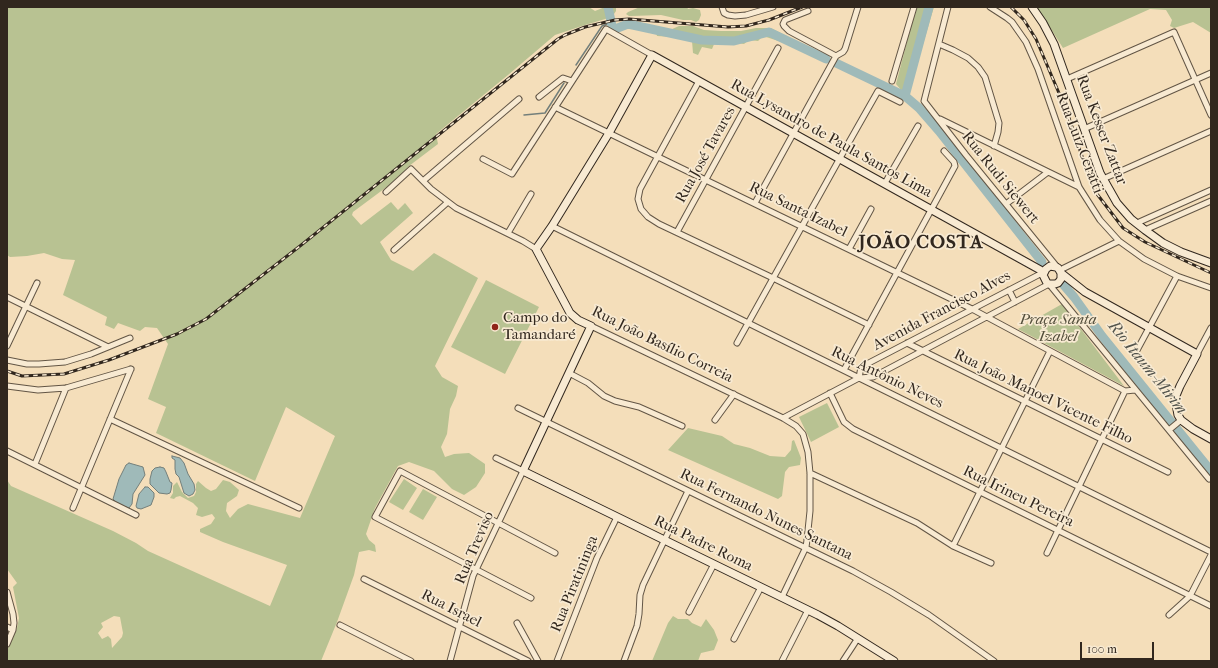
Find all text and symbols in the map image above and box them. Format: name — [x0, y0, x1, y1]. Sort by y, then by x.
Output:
street label: Rua Kesser Zattar — [1072, 72, 1130, 188]
street label: Rua Lysandro de Paula Santos Lima — [727, 76, 935, 202]
street label: Rua Luiz Ceratti — [1051, 90, 1107, 196]
street label: Rua José Tavares — [672, 104, 740, 206]
street label: Rua Rudi Siewert — [957, 128, 1043, 228]
street label: Rua Santa Izabel — [746, 178, 850, 242]
district label: JOÃO COSTA — [859, 232, 983, 254]
street label: Avenida Francisco Alves — [870, 267, 1014, 355]
street label: Rua João Basílio Correia — [588, 303, 736, 387]
place label: Campo do Tamandaré — [503, 309, 576, 344]
park label: Praça Santa Izabel — [1019, 311, 1097, 346]
water label: Rio Itaum-Mirim — [1103, 317, 1191, 419]
marker: Campo do Tamandaré — [490, 322, 500, 332]
street label: Rua Antônio Neves — [828, 343, 946, 413]
street label: Rua João Manoel Vicente Filho — [951, 346, 1135, 448]
street label: Rua Irineu Pereira — [960, 462, 1076, 532]
street label: Rua Fernando Nunes Santana — [677, 465, 855, 565]
street label: Rua Treviso — [452, 509, 498, 587]
street label: Rua Padre Roma — [651, 512, 755, 576]
street label: Rua Piratininga — [547, 533, 603, 635]
street label: Rua Israel — [418, 586, 484, 632]
scale bar — [1082, 634, 1156, 660]
text: 100 m — [1087, 642, 1117, 656]

